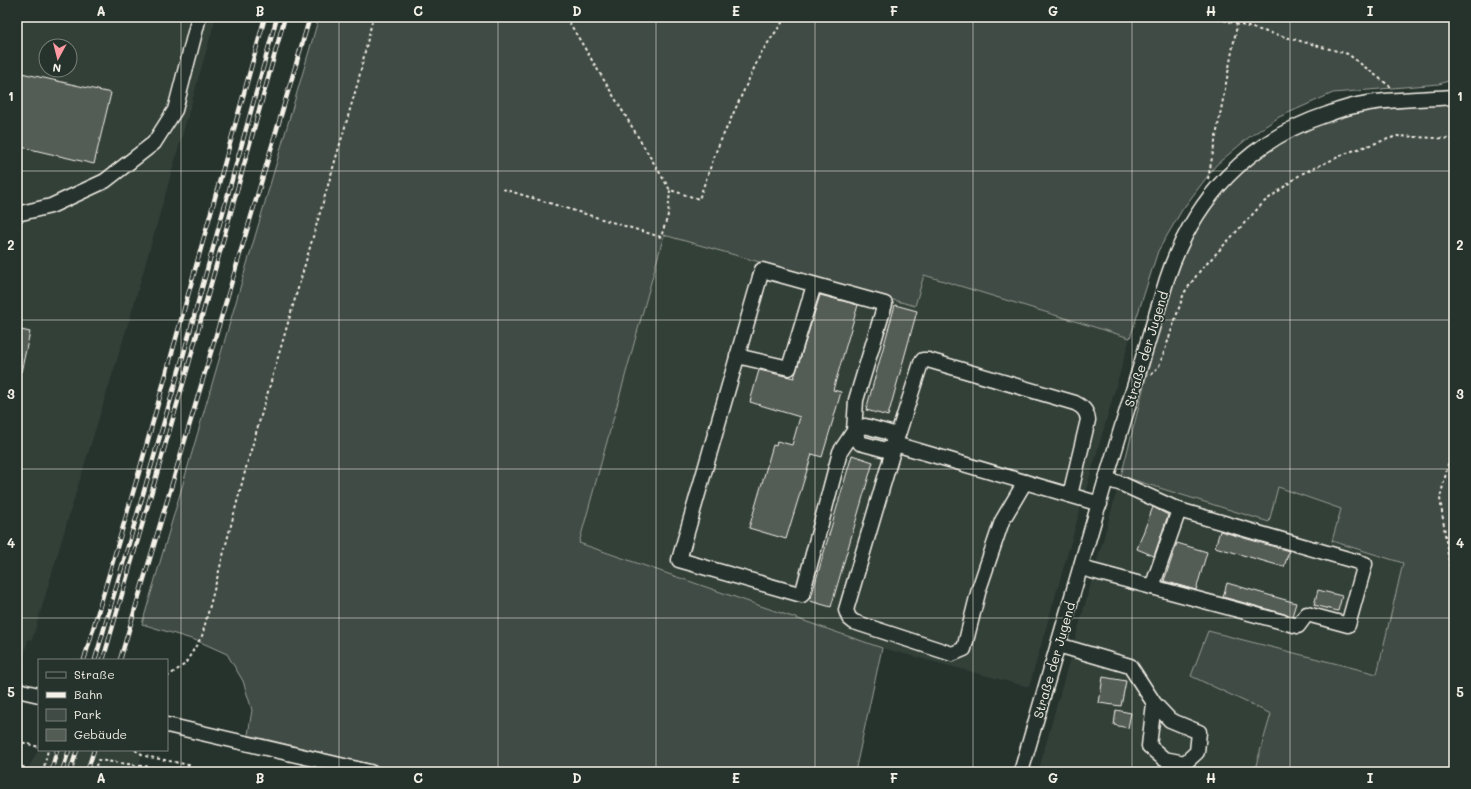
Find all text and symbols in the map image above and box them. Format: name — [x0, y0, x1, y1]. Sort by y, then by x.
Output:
text: A — [96, 2, 106, 19]
text: B — [256, 2, 265, 19]
text: C — [413, 2, 423, 19]
text: D — [572, 2, 582, 19]
text: E — [732, 2, 740, 19]
text: F — [890, 2, 898, 19]
text: G — [1048, 2, 1058, 19]
text: H — [1206, 2, 1216, 19]
text: I — [1367, 2, 1374, 19]
north arrow — [38, 38, 78, 78]
text: N — [52, 60, 62, 76]
text: 1 — [8, 87, 14, 104]
text: 1 — [1457, 87, 1463, 104]
text: 2 — [7, 236, 15, 253]
text: 2 — [1456, 236, 1464, 253]
street label: Straße der Jugend — [1120, 289, 1171, 409]
text: 3 — [7, 385, 15, 402]
text: 3 — [1456, 385, 1464, 402]
text: 4 — [7, 534, 15, 551]
text: 4 — [1456, 534, 1464, 551]
street label: Straße der Jugend — [1029, 600, 1078, 720]
legend — [38, 659, 168, 751]
text: Straße — [74, 666, 115, 682]
text: 5 — [7, 683, 15, 700]
text: 5 — [1456, 683, 1464, 700]
text: Bahn — [74, 686, 102, 702]
text: Park — [74, 706, 101, 722]
text: Gebäude — [74, 726, 127, 742]
text: A — [96, 769, 106, 786]
text: B — [256, 769, 265, 786]
text: C — [413, 769, 423, 786]
text: D — [572, 769, 582, 786]
text: E — [732, 769, 740, 786]
text: F — [890, 769, 898, 786]
text: G — [1048, 769, 1058, 786]
text: H — [1206, 769, 1216, 786]
text: I — [1367, 769, 1374, 786]

